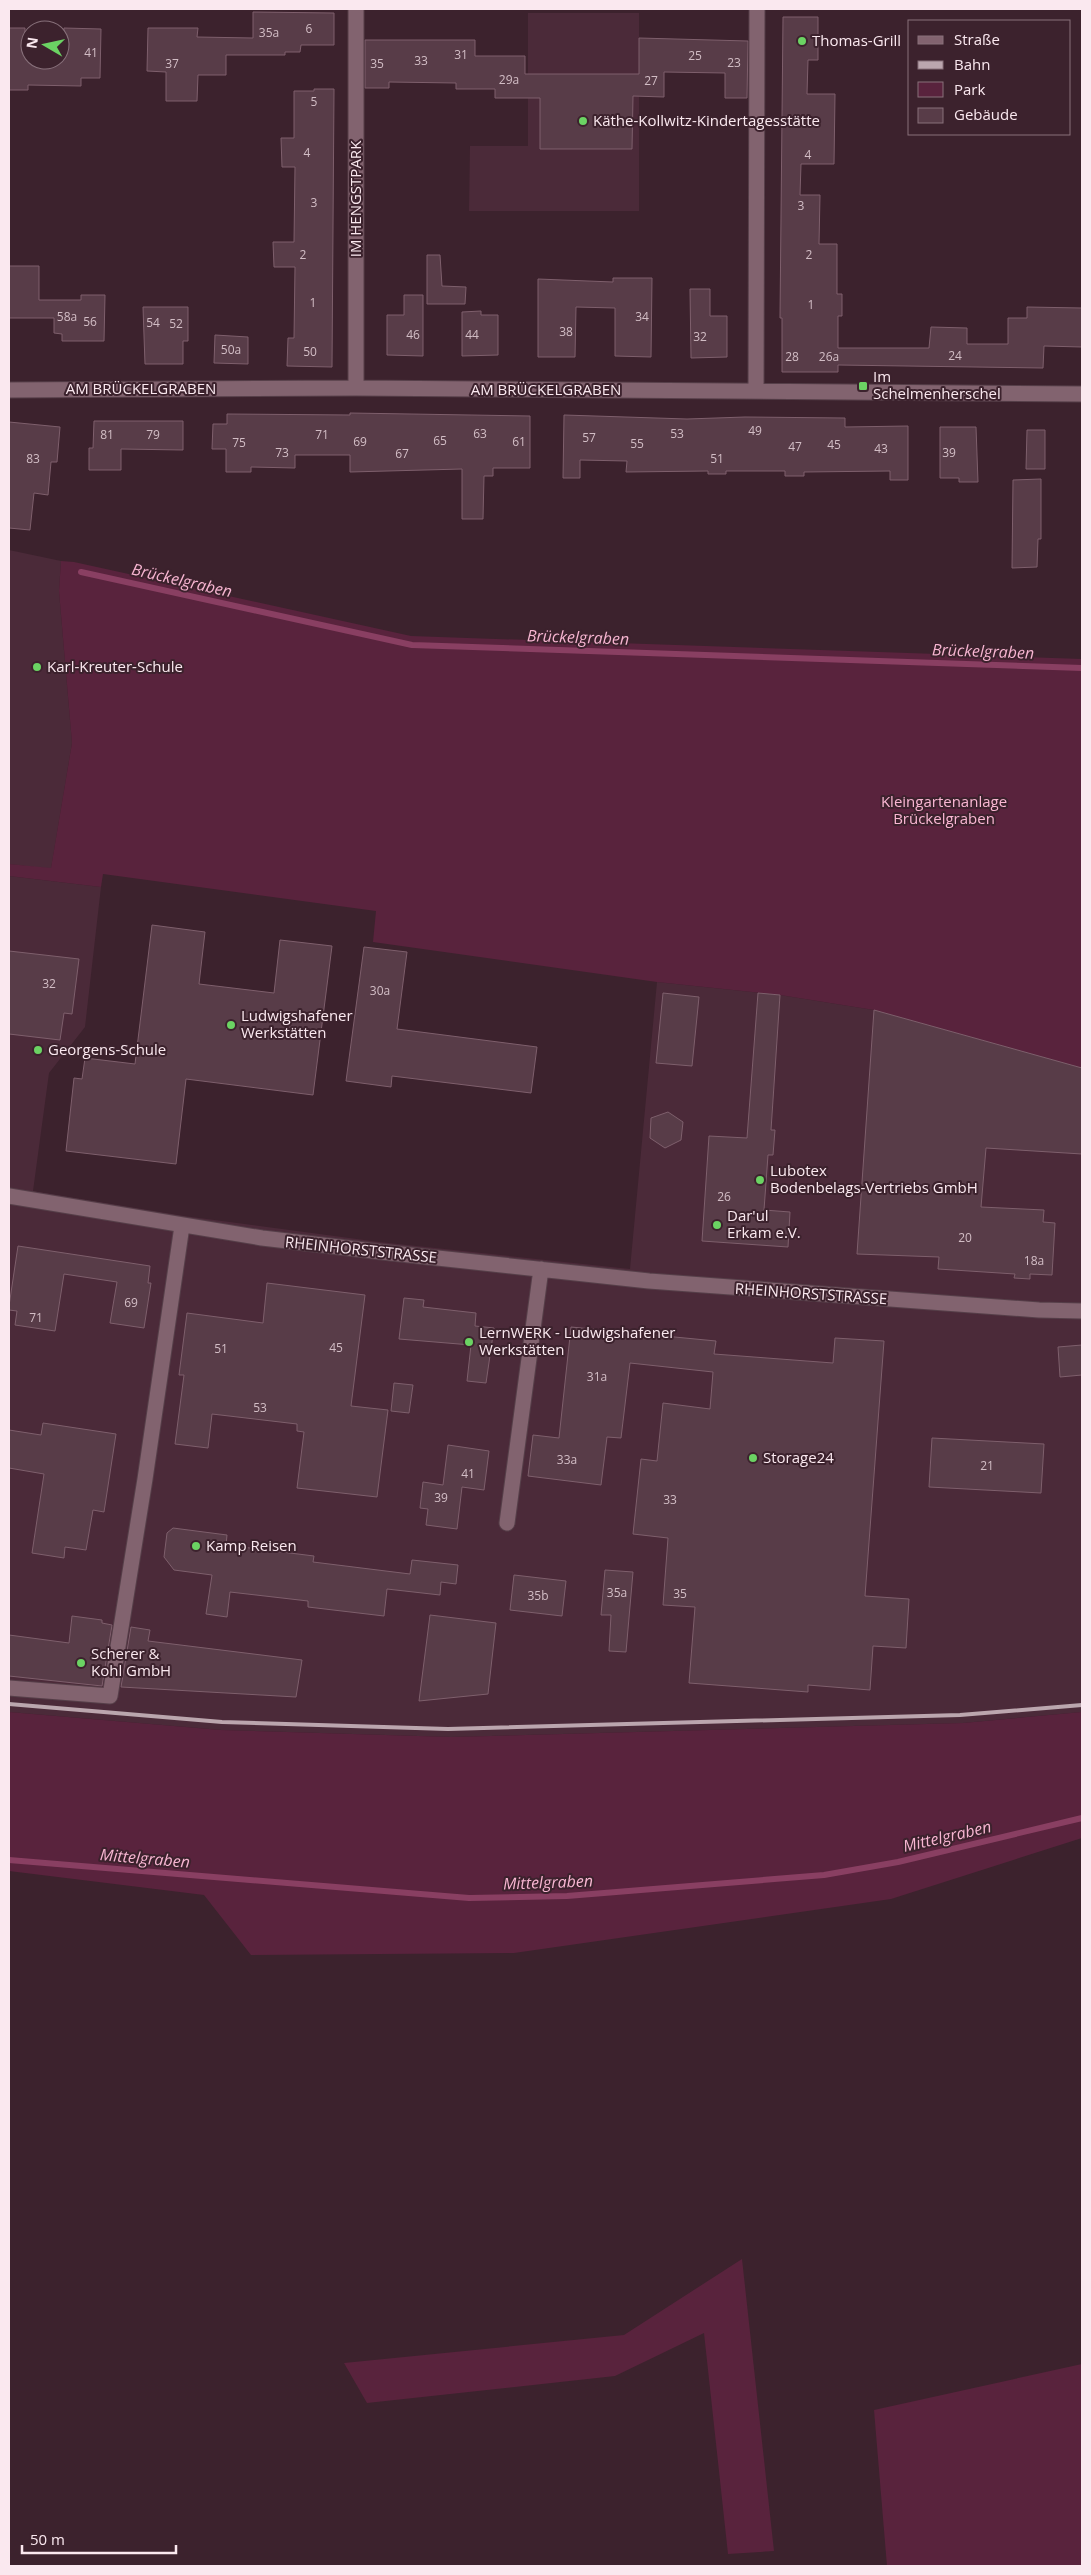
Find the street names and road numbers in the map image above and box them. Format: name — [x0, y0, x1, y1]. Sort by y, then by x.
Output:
street label: IM HENGSTPARK — [345, 140, 365, 257]
street label: AM BRÜCKELGRABEN — [66, 378, 216, 398]
street label: AM BRÜCKELGRABEN — [471, 379, 621, 399]
street label: RHEINHORSTSTRASSE — [284, 1231, 438, 1267]
street label: RHEINHORSTSTRASSE — [734, 1278, 888, 1308]

